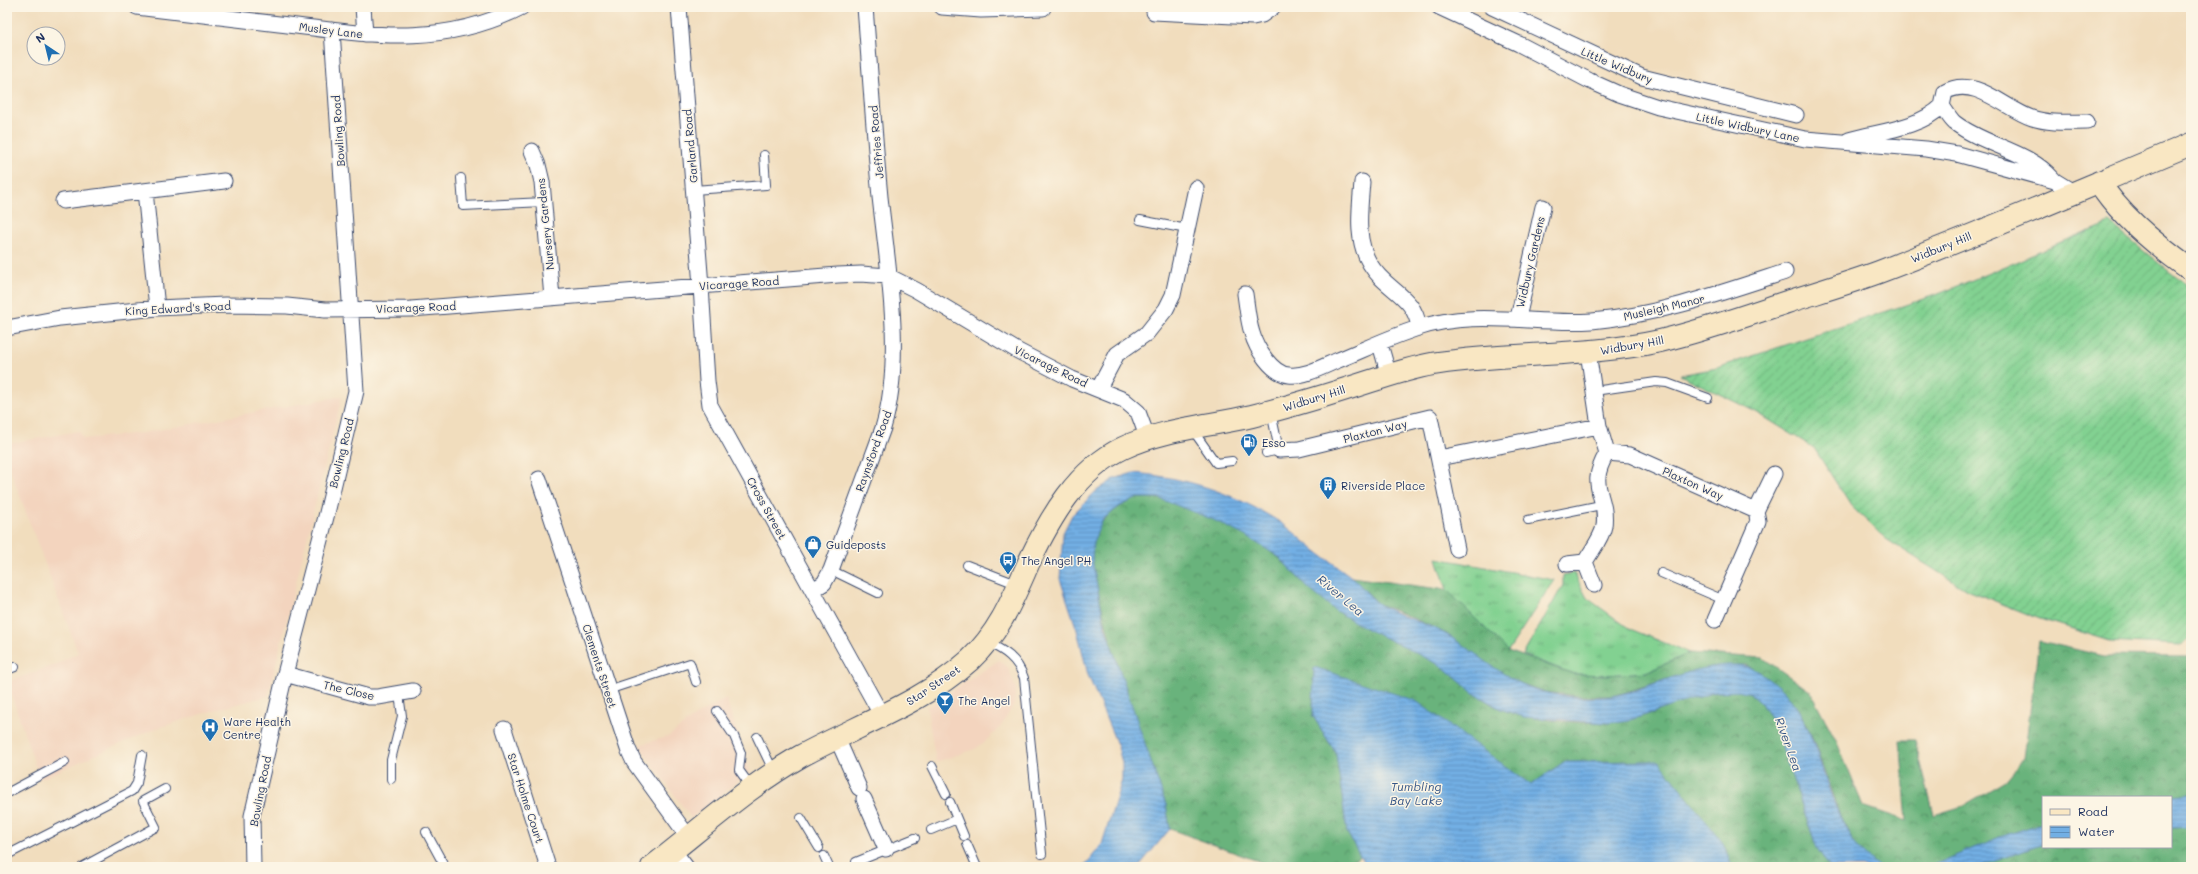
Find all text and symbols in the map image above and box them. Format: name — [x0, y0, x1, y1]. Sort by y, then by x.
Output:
street label: Musley Lane — [298, 19, 364, 41]
north arrow — [26, 26, 66, 66]
text: N — [32, 29, 48, 46]
street label: Little Widbury — [1579, 43, 1655, 87]
street label: Bowling Road — [328, 95, 348, 167]
street label: Jeffries Road — [865, 105, 887, 179]
street label: Garland Road — [679, 108, 701, 184]
street label: Little Widbury Lane — [1695, 109, 1801, 145]
street label: Nursery Gardens — [533, 177, 557, 271]
street label: Widbury Gardens — [1512, 215, 1548, 309]
street label: Widbury Hill — [1908, 228, 1974, 266]
street label: Vicarage Road — [698, 273, 780, 293]
street label: Musleigh Manor — [1622, 290, 1706, 324]
street label: King Edward's Road — [125, 298, 231, 318]
street label: Vicarage Road — [376, 298, 456, 316]
street label: Widbury Hill — [1599, 332, 1665, 358]
street label: Vicarage Road — [1012, 342, 1090, 390]
street label: Widbury Hill — [1281, 381, 1347, 415]
street label: Raynsford Road — [851, 408, 895, 494]
street label: Plaxton Way — [1342, 416, 1409, 446]
street label: Bowling Road — [325, 417, 357, 489]
fuel station icon: Esso — [1239, 432, 1259, 457]
place label: Esso — [1262, 435, 1286, 450]
street label: Plaxton Way — [1660, 463, 1726, 503]
street label: Cross Street — [744, 474, 790, 542]
building icon: Riverside Place — [1318, 475, 1338, 500]
place label: Riverside Place — [1341, 478, 1425, 493]
shop icon: Guideposts — [803, 534, 823, 559]
place label: Guideposts — [826, 537, 886, 552]
bus stop icon: The Angel PH — [998, 550, 1018, 575]
place label: The Angel PH — [1021, 553, 1092, 568]
water label: River Lea — [1314, 571, 1368, 619]
street label: Clements Street — [579, 622, 621, 710]
street label: Star Street — [903, 661, 963, 709]
street label: The Close — [322, 677, 376, 703]
bar icon: The Angel — [935, 690, 955, 715]
place label: The Angel — [958, 693, 1010, 708]
place label: Ware Health Centre — [223, 714, 291, 742]
water label: River Lea — [1772, 715, 1806, 773]
hospital icon: Ware Health Centre — [200, 717, 220, 742]
street label: Star Holme Court — [504, 751, 548, 845]
street label: Bowling Road — [246, 754, 274, 827]
water label: Tumbling Bay Lake — [1390, 778, 1442, 808]
legend — [2042, 796, 2172, 848]
text: Road — [2078, 803, 2108, 819]
text: Water — [2078, 823, 2115, 839]

